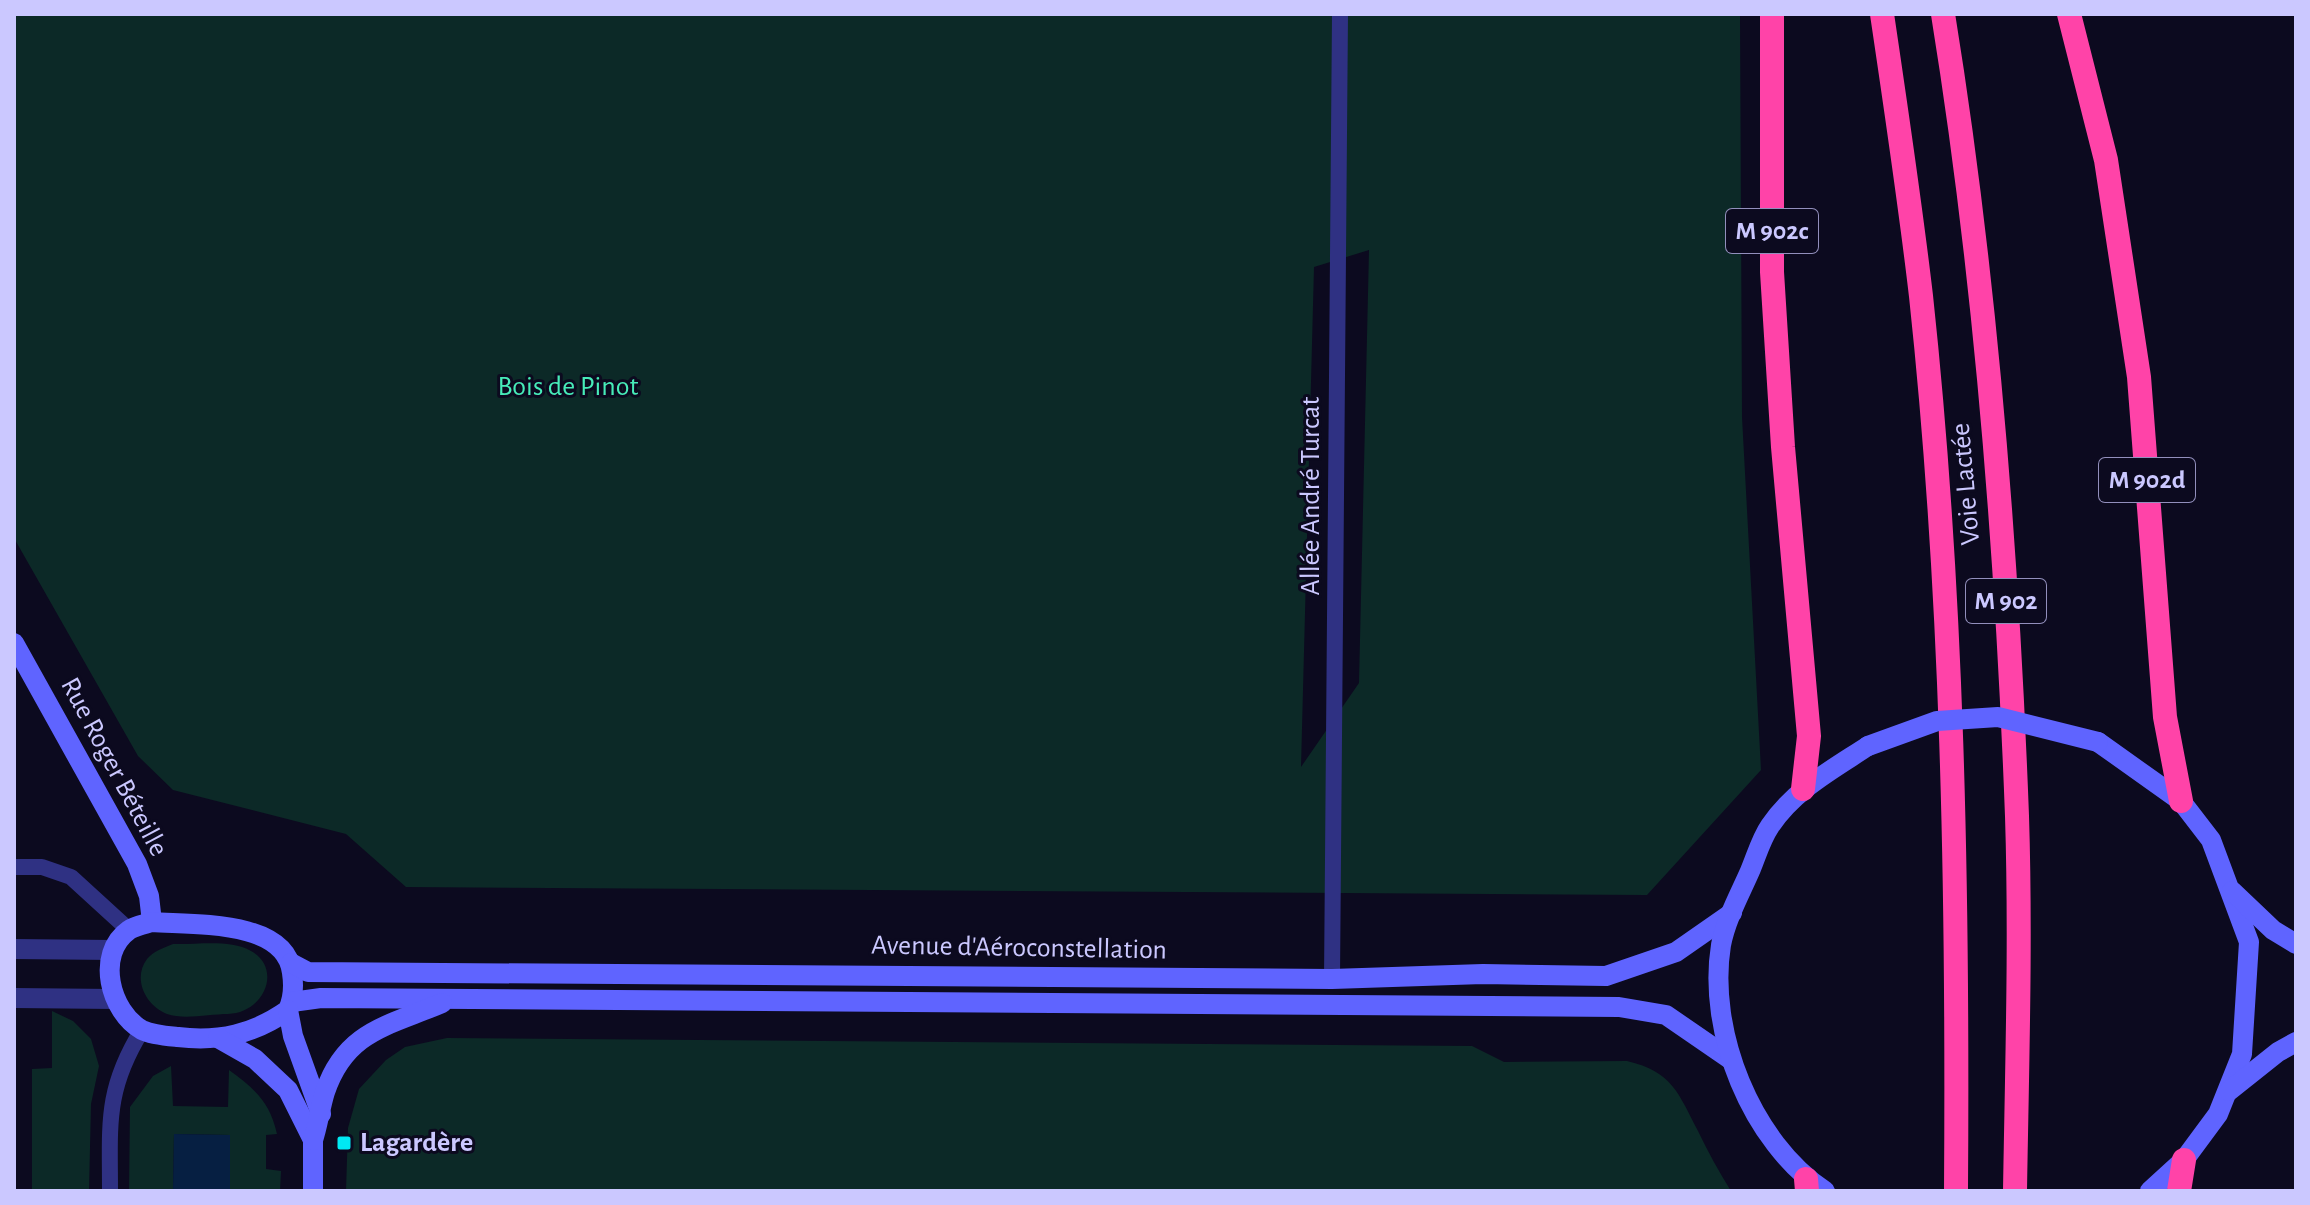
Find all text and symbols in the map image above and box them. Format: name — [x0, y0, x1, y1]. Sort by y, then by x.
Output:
road number: M 902c — [1726, 209, 1818, 253]
park label: Bois de Pinot — [498, 373, 638, 401]
street label: Allée André Turcat — [1297, 396, 1325, 595]
street label: Voie Lactée — [1947, 422, 1985, 546]
road number: M 902d — [2099, 458, 2195, 502]
road number: M 902 — [1966, 579, 2046, 623]
street label: Rue Roger Béteille — [55, 673, 173, 861]
street label: Avenue d'Aéroconstellation — [871, 931, 1167, 965]
place label: Lagardère — [360, 1129, 473, 1157]
marker: Lagardère — [335, 1134, 353, 1152]

